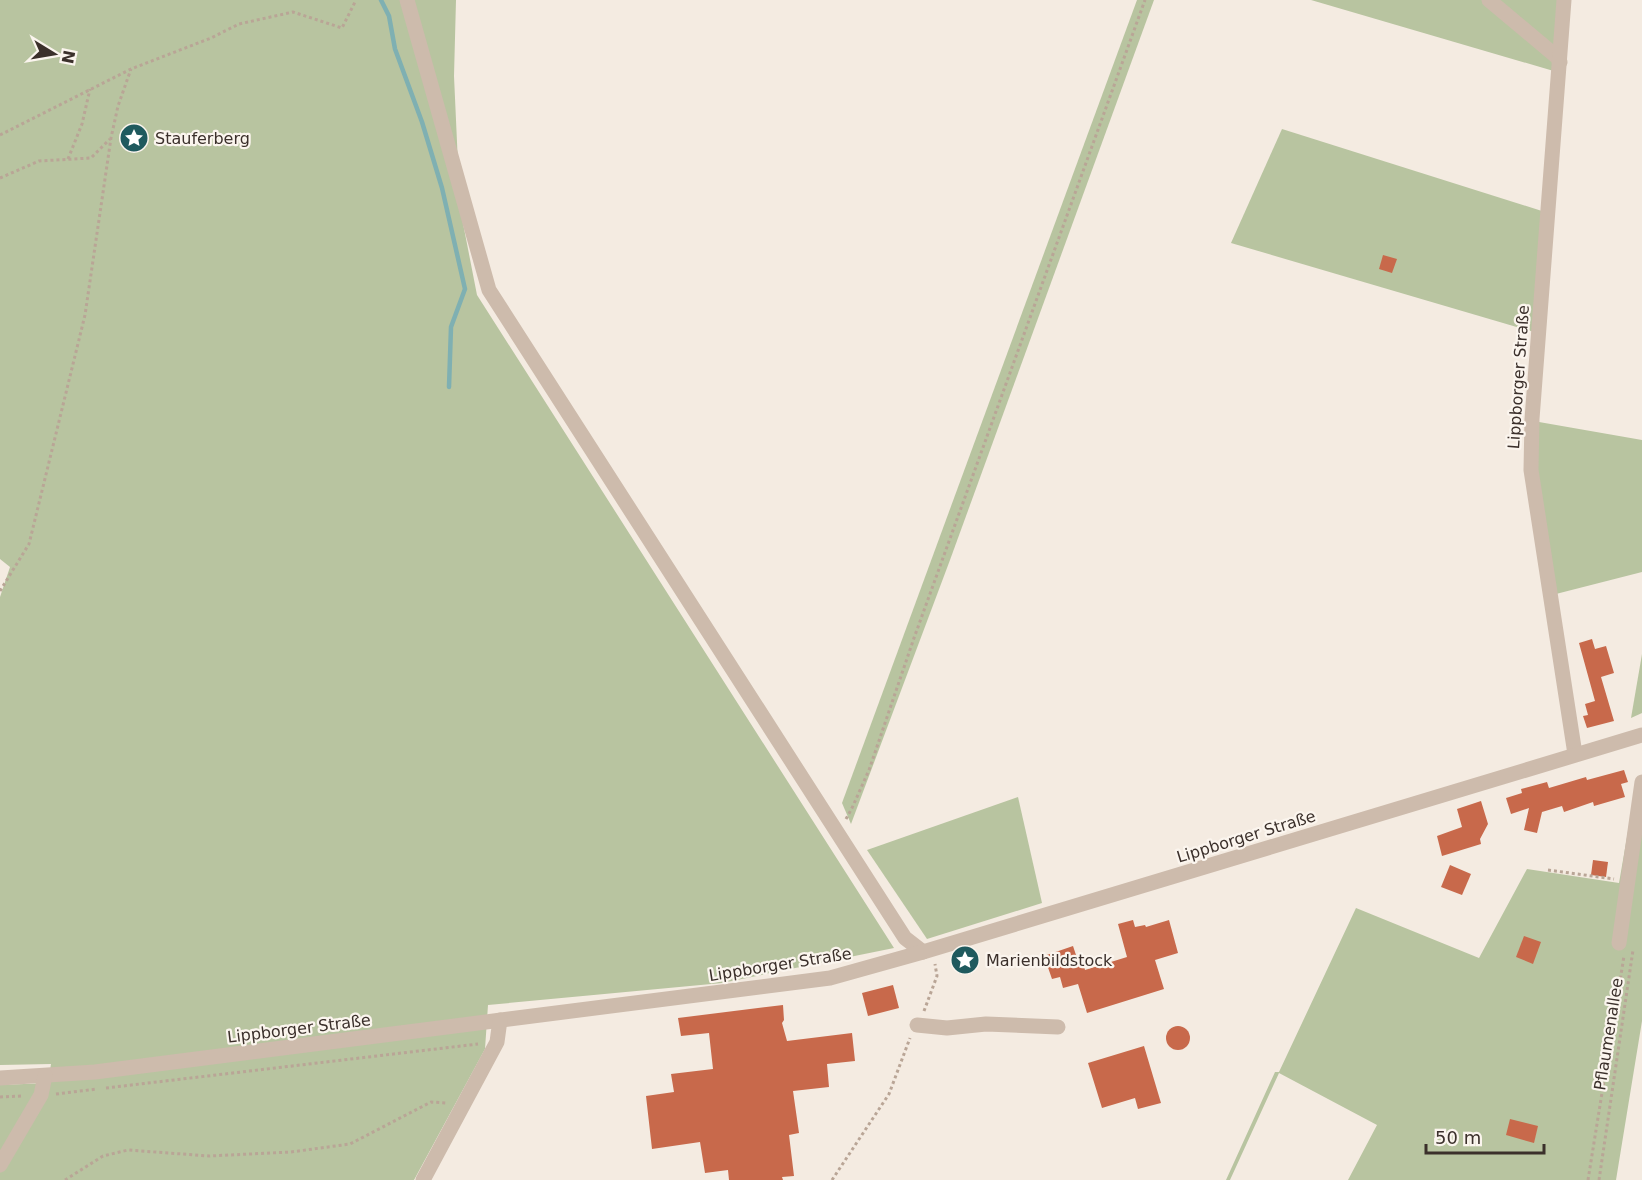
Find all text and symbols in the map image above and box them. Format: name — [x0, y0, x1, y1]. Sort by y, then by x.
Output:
north arrow — [24, 24, 84, 84]
text: N — [58, 48, 79, 65]
place icon: Stauferberg — [118, 122, 150, 154]
place label: Stauferberg — [155, 129, 250, 148]
street label: Lippborger Straße — [1504, 304, 1533, 450]
street label: Lippborger Straße — [1174, 806, 1318, 867]
street label: Lippborger Straße — [707, 944, 853, 985]
place icon: Marienbildstock — [949, 944, 981, 976]
place label: Marienbildstock — [986, 951, 1113, 970]
street label: Pflaumenallee — [1590, 976, 1627, 1092]
street label: Lippborger Straße — [226, 1010, 372, 1047]
scale bar — [1426, 1117, 1544, 1155]
text: 50 m — [1435, 1127, 1481, 1148]

